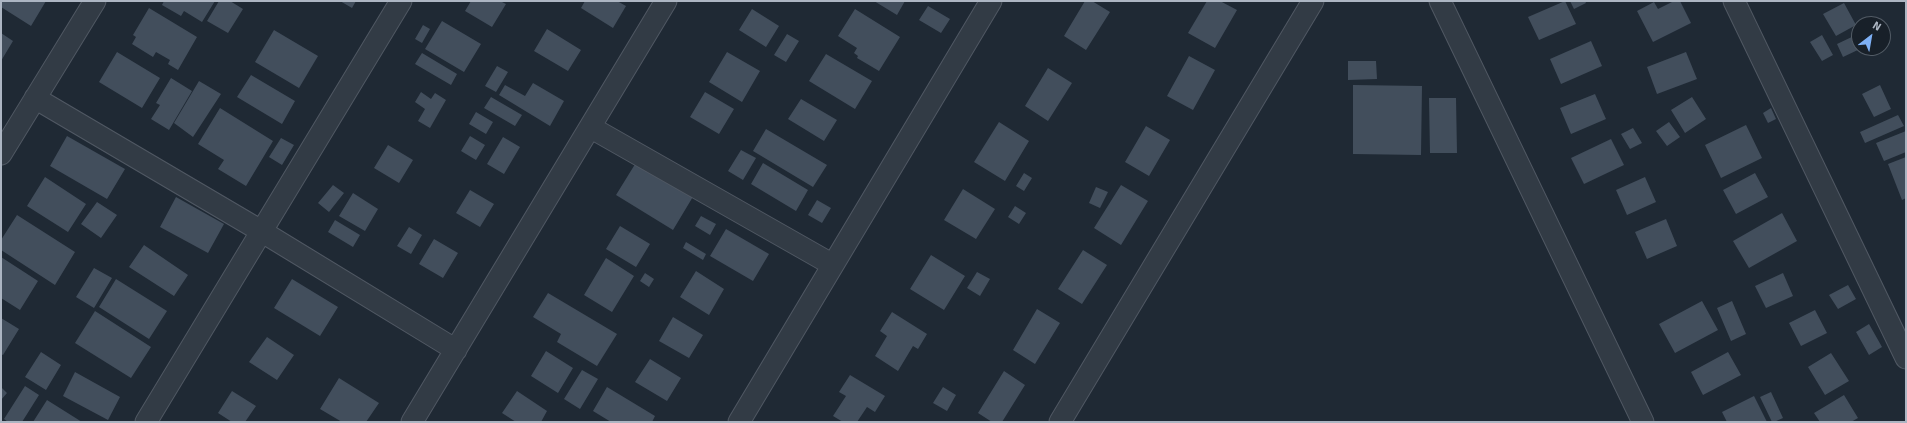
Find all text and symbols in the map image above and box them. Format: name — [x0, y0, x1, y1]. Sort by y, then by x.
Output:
north arrow — [1851, 16, 1891, 56]
text: N — [1870, 19, 1884, 34]

